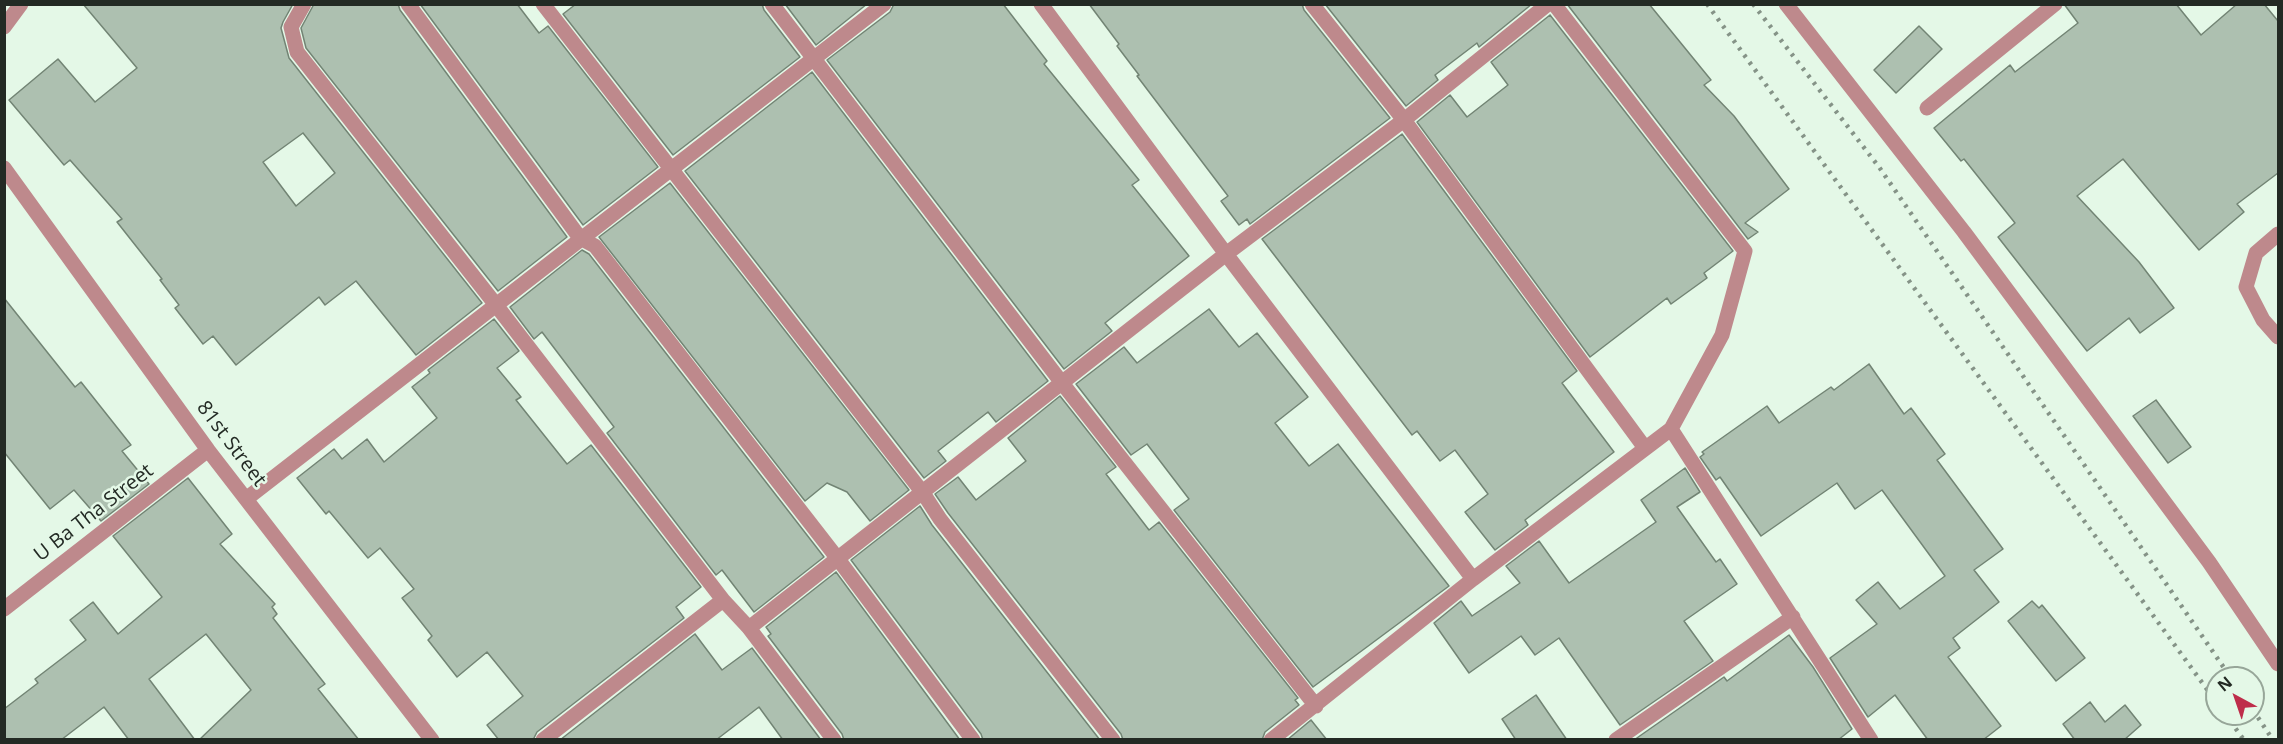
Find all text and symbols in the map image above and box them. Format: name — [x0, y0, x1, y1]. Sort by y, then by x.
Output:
street label: 81st Street — [191, 397, 271, 491]
street label: U Ba Tha Street — [30, 459, 158, 567]
north arrow — [2205, 666, 2265, 726]
text: N — [2213, 671, 2237, 696]

